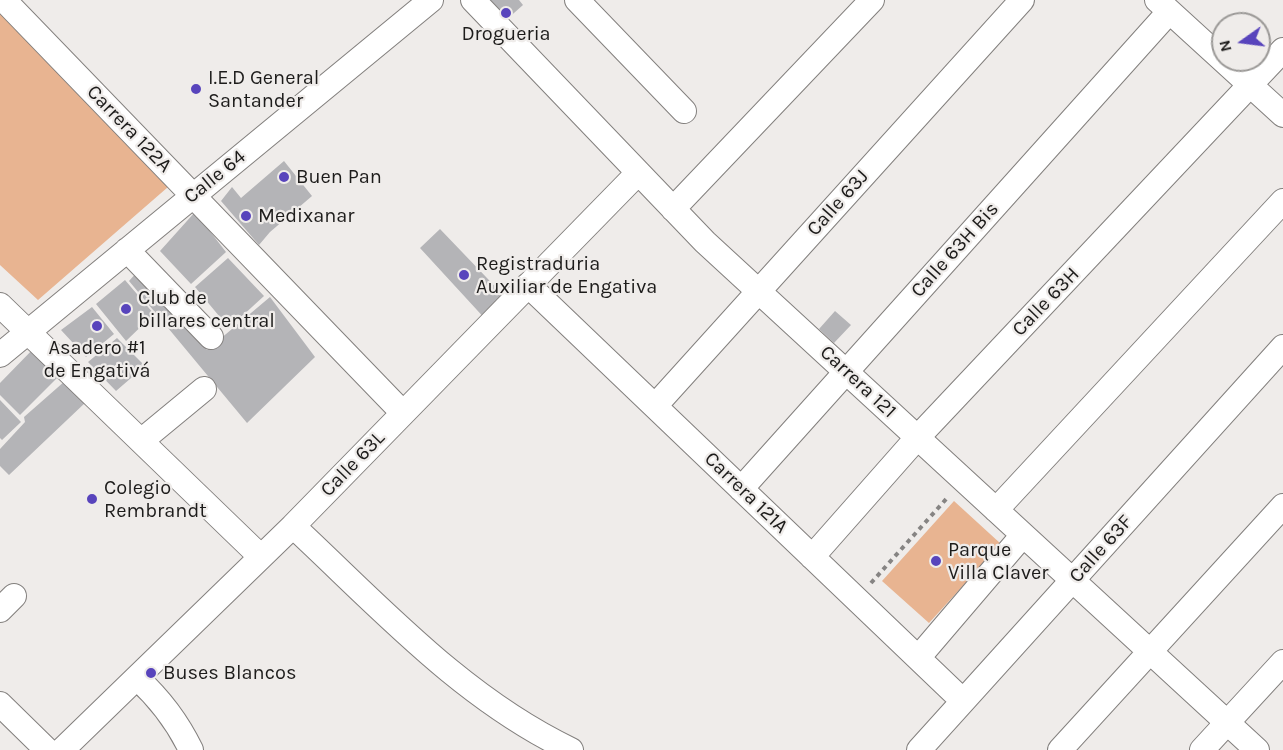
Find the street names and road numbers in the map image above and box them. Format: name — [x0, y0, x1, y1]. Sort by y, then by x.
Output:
street label: Carrera 122A — [81, 80, 177, 178]
street label: Calle 64 — [179, 145, 251, 209]
street label: Calle 63J — [802, 165, 874, 241]
street label: Calle 63H Bis — [906, 197, 1004, 303]
street label: Calle 63H — [1007, 263, 1085, 341]
street label: Carrera 121 — [815, 341, 901, 423]
street label: Calle 63L — [316, 426, 390, 502]
street label: Carrera 121A — [699, 447, 793, 539]
street label: Calle 63F — [1064, 510, 1138, 588]

